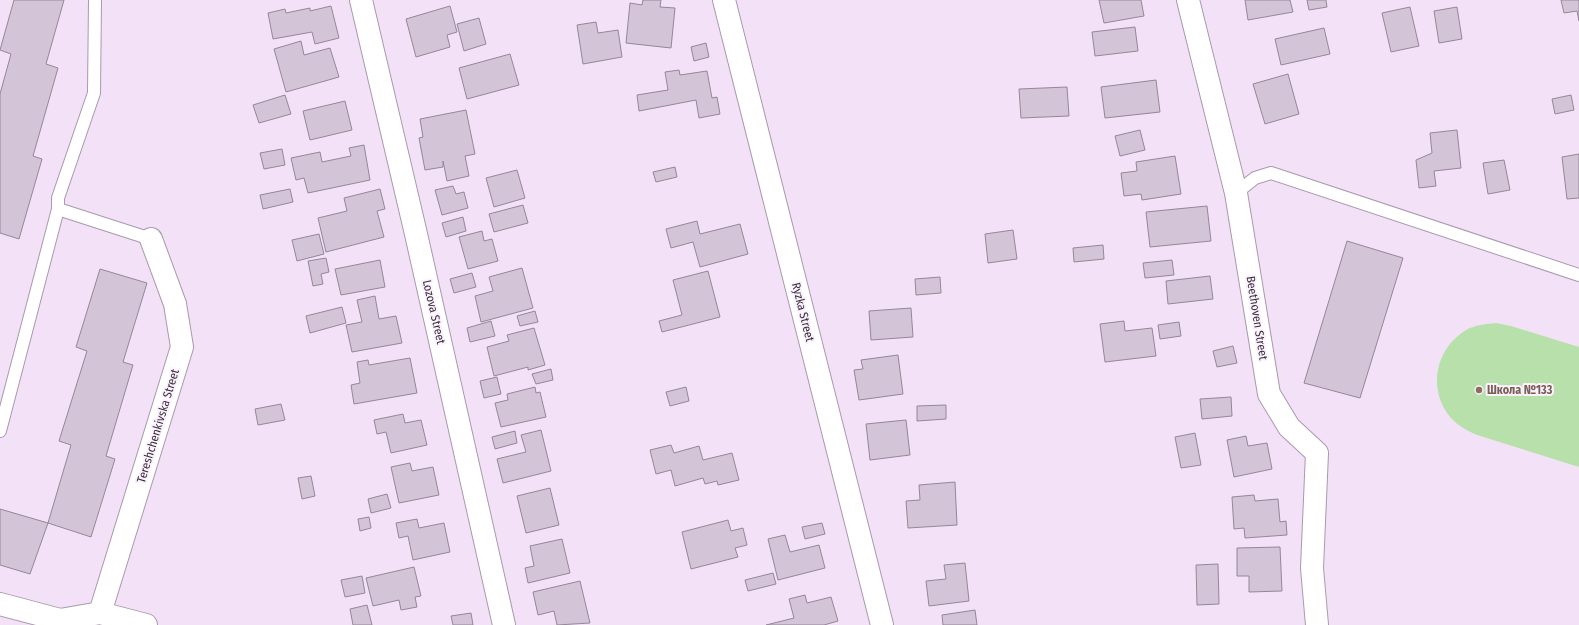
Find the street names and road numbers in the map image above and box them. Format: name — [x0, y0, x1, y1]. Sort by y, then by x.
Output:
street label: Beethoven Street — [1243, 275, 1271, 361]
street label: Lozova Street — [420, 278, 448, 346]
street label: Ryzka Street — [789, 281, 817, 343]
street label: Tereshchenkivska Street — [134, 367, 182, 485]

